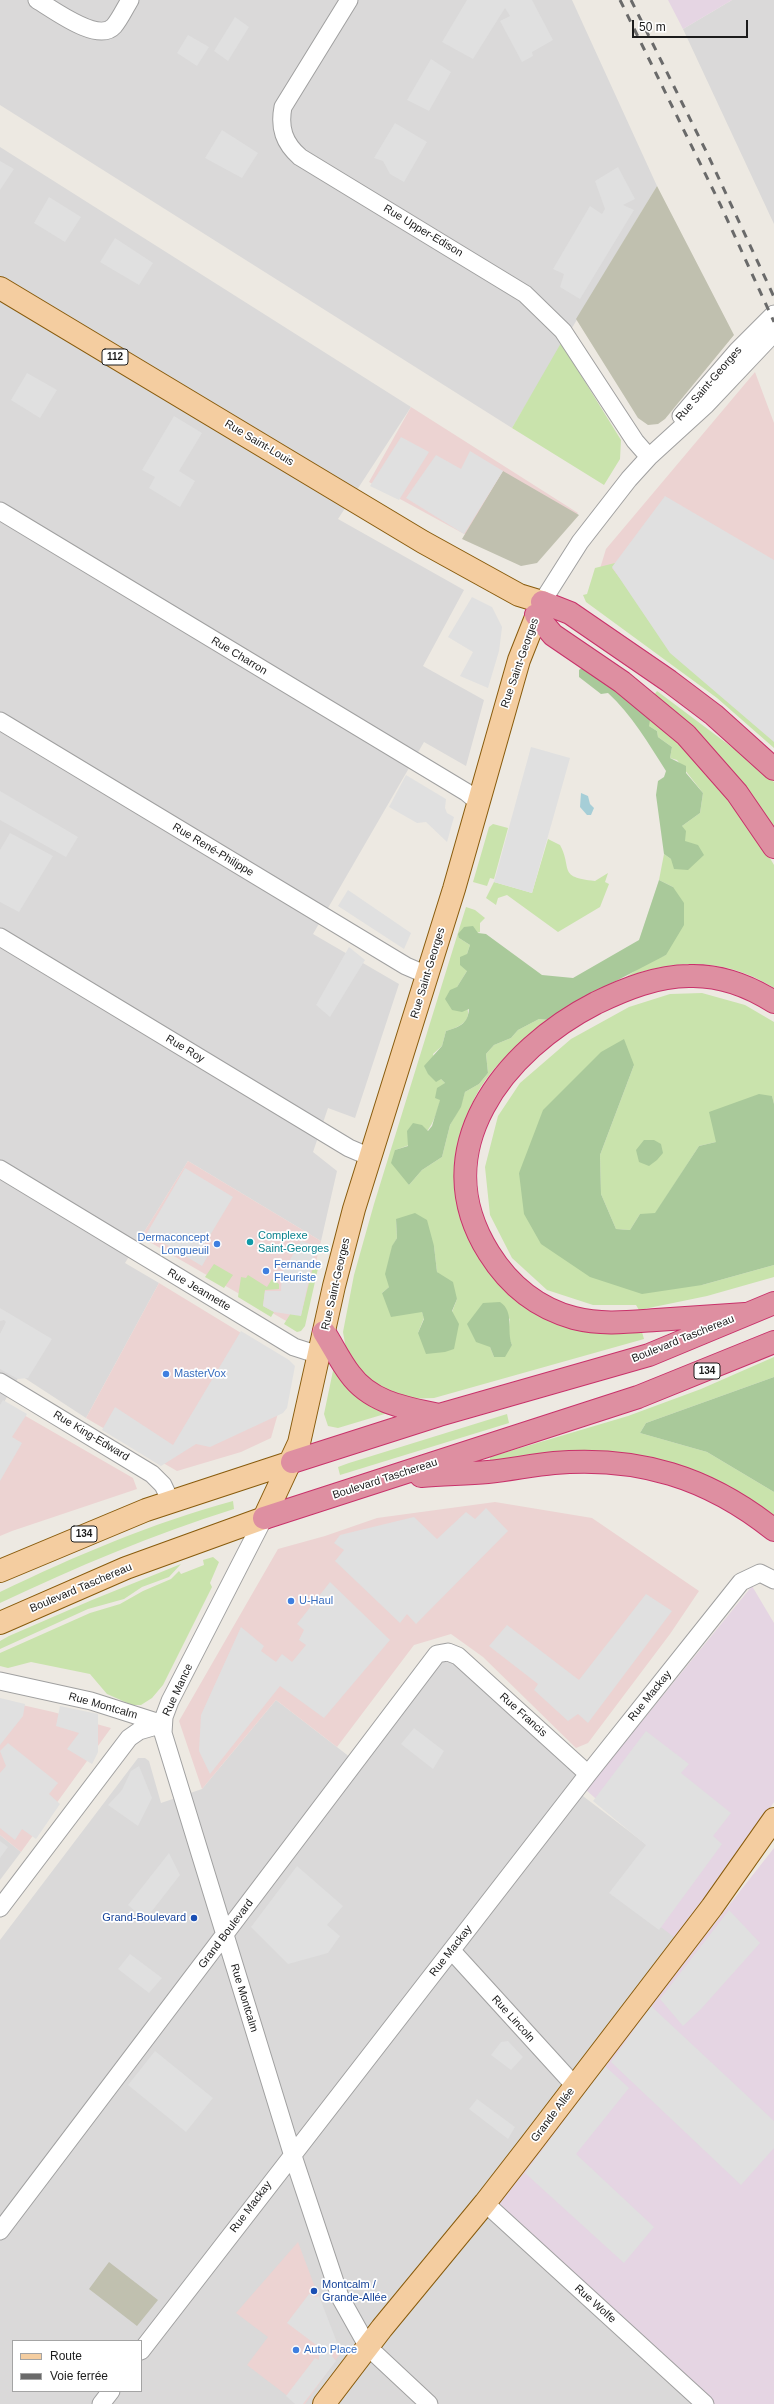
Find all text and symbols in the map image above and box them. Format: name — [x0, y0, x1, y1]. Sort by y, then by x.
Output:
scale bar — [634, 12, 750, 38]
text: 50 m — [639, 20, 666, 34]
street label: Rue Upper-Edison — [381, 202, 465, 260]
street label: Rue Saint-Georges — [673, 344, 745, 424]
road number: 112 — [102, 349, 128, 365]
street label: Rue Saint-Louis — [222, 417, 296, 469]
street label: Rue Saint-Georges — [498, 616, 542, 710]
street label: Rue Charron — [209, 634, 269, 678]
street label: Rue René-Philippe — [170, 821, 256, 879]
street label: Rue Saint-Georges — [408, 926, 448, 1020]
street label: Rue Roy — [163, 1032, 207, 1066]
place label: Complexe Saint-Georges — [258, 1229, 329, 1255]
place label: Dermaconcept Longueuil — [137, 1231, 209, 1257]
marker: Complexe Saint-Georges — [245, 1237, 255, 1247]
street label: Rue Saint-Georges — [319, 1237, 353, 1331]
marker: Dermaconcept Longueuil — [212, 1239, 222, 1249]
place label: Fernande Fleuriste — [274, 1258, 321, 1284]
street label: Rue Jeannette — [165, 1266, 233, 1314]
marker: Fernande Fleuriste — [261, 1266, 271, 1276]
street label: Boulevard Taschereau — [630, 1312, 736, 1366]
road number: 134 — [694, 1363, 720, 1379]
place label: MasterVox — [174, 1367, 226, 1381]
marker: MasterVox — [161, 1369, 171, 1379]
street label: Rue King-Edward — [51, 1408, 131, 1464]
street label: Boulevard Taschereau — [331, 1456, 439, 1502]
road number: 134 — [71, 1526, 97, 1542]
street label: Boulevard Taschereau — [28, 1561, 134, 1615]
place label: U-Haul — [299, 1594, 333, 1608]
marker: U-Haul — [286, 1596, 296, 1606]
street label: Rue Mance — [160, 1662, 196, 1718]
street label: Rue Mackay — [626, 1668, 674, 1724]
street label: Rue Montcalm — [67, 1690, 139, 1722]
street label: Rue Francis — [497, 1690, 549, 1740]
street label: Grand Boulevard — [196, 1897, 256, 1971]
place label: Grand-Boulevard — [102, 1911, 186, 1925]
marker: Grand-Boulevard — [189, 1913, 199, 1923]
street label: Rue Mackay — [427, 1923, 475, 1979]
street label: Rue Montcalm — [227, 1962, 261, 2034]
street label: Rue Lincoln — [489, 1993, 537, 2045]
street label: Grande Allée — [528, 2085, 578, 2145]
street label: Rue Mackay — [227, 2179, 275, 2235]
place label: Montcalm / Grande-Allée — [322, 2278, 387, 2304]
street label: Rue Wolfe — [572, 2282, 618, 2326]
marker: Montcalm / Grande-Allée — [309, 2286, 319, 2296]
legend — [12, 2340, 142, 2392]
place label: Auto Place — [304, 2343, 357, 2357]
marker: Auto Place — [291, 2345, 301, 2355]
text: Route — [50, 2349, 82, 2363]
text: Voie ferrée — [50, 2369, 108, 2383]

